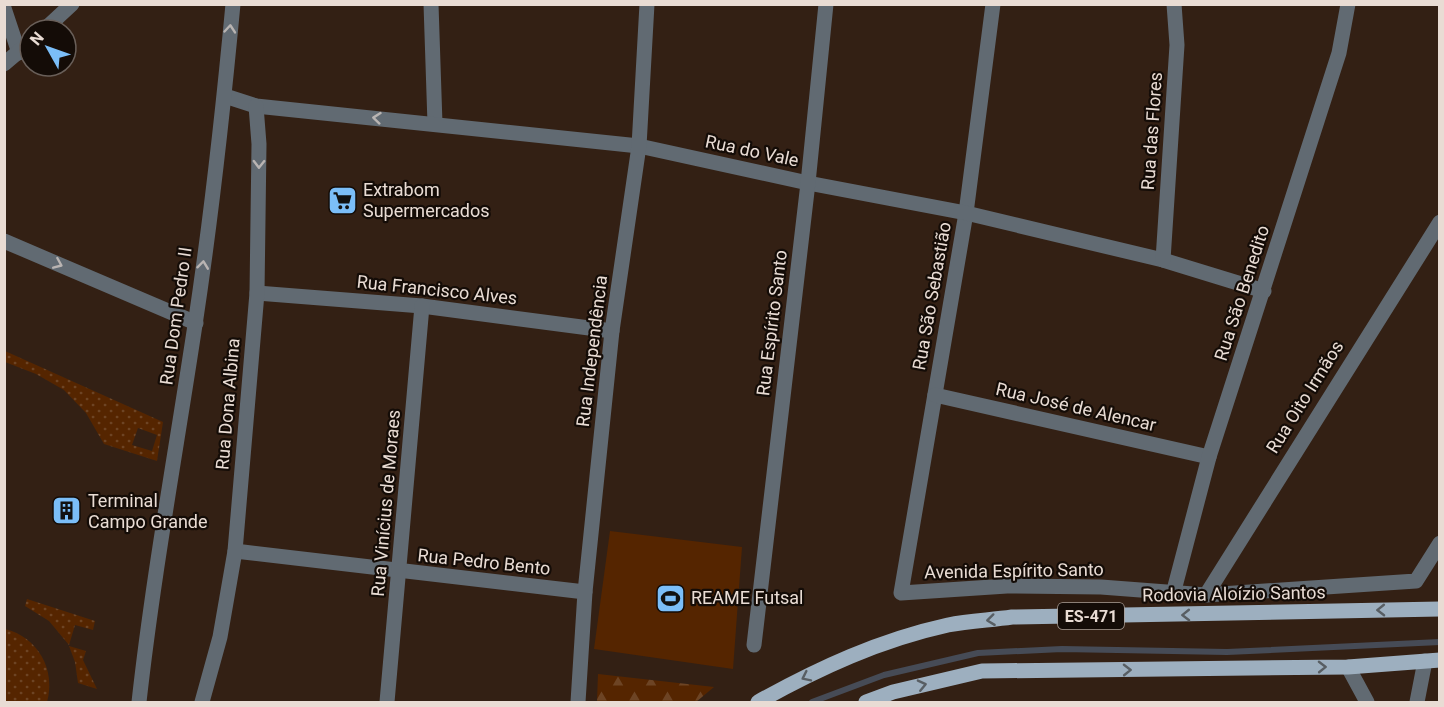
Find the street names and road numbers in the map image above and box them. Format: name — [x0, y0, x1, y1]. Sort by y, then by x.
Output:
street label: Rua das Flores — [1137, 71, 1166, 191]
street label: Rua do Vale — [703, 130, 801, 171]
street label: Rua São Sebastião — [908, 220, 955, 372]
street label: Rua São Benedito — [1210, 222, 1273, 363]
street label: Rua Dom Pedro II — [155, 246, 196, 386]
street label: Rua Espírito Santo — [752, 249, 791, 397]
street label: Rua Francisco Alves — [356, 271, 518, 308]
street label: Rua Independência — [572, 274, 611, 428]
street label: Rua Dona Albina — [211, 337, 244, 471]
street label: Rua Oito Irmãos — [1262, 337, 1348, 457]
street label: Rua José de Alencar — [994, 378, 1158, 435]
street label: Rua Vinícius de Moraes — [367, 409, 404, 597]
street label: Rua Pedro Bento — [417, 544, 552, 579]
street label: Avenida Espírito Santo — [924, 558, 1104, 583]
street label: Rodovia Aloízio Santos — [1142, 581, 1326, 606]
road number: ES-471 — [1058, 603, 1124, 629]

